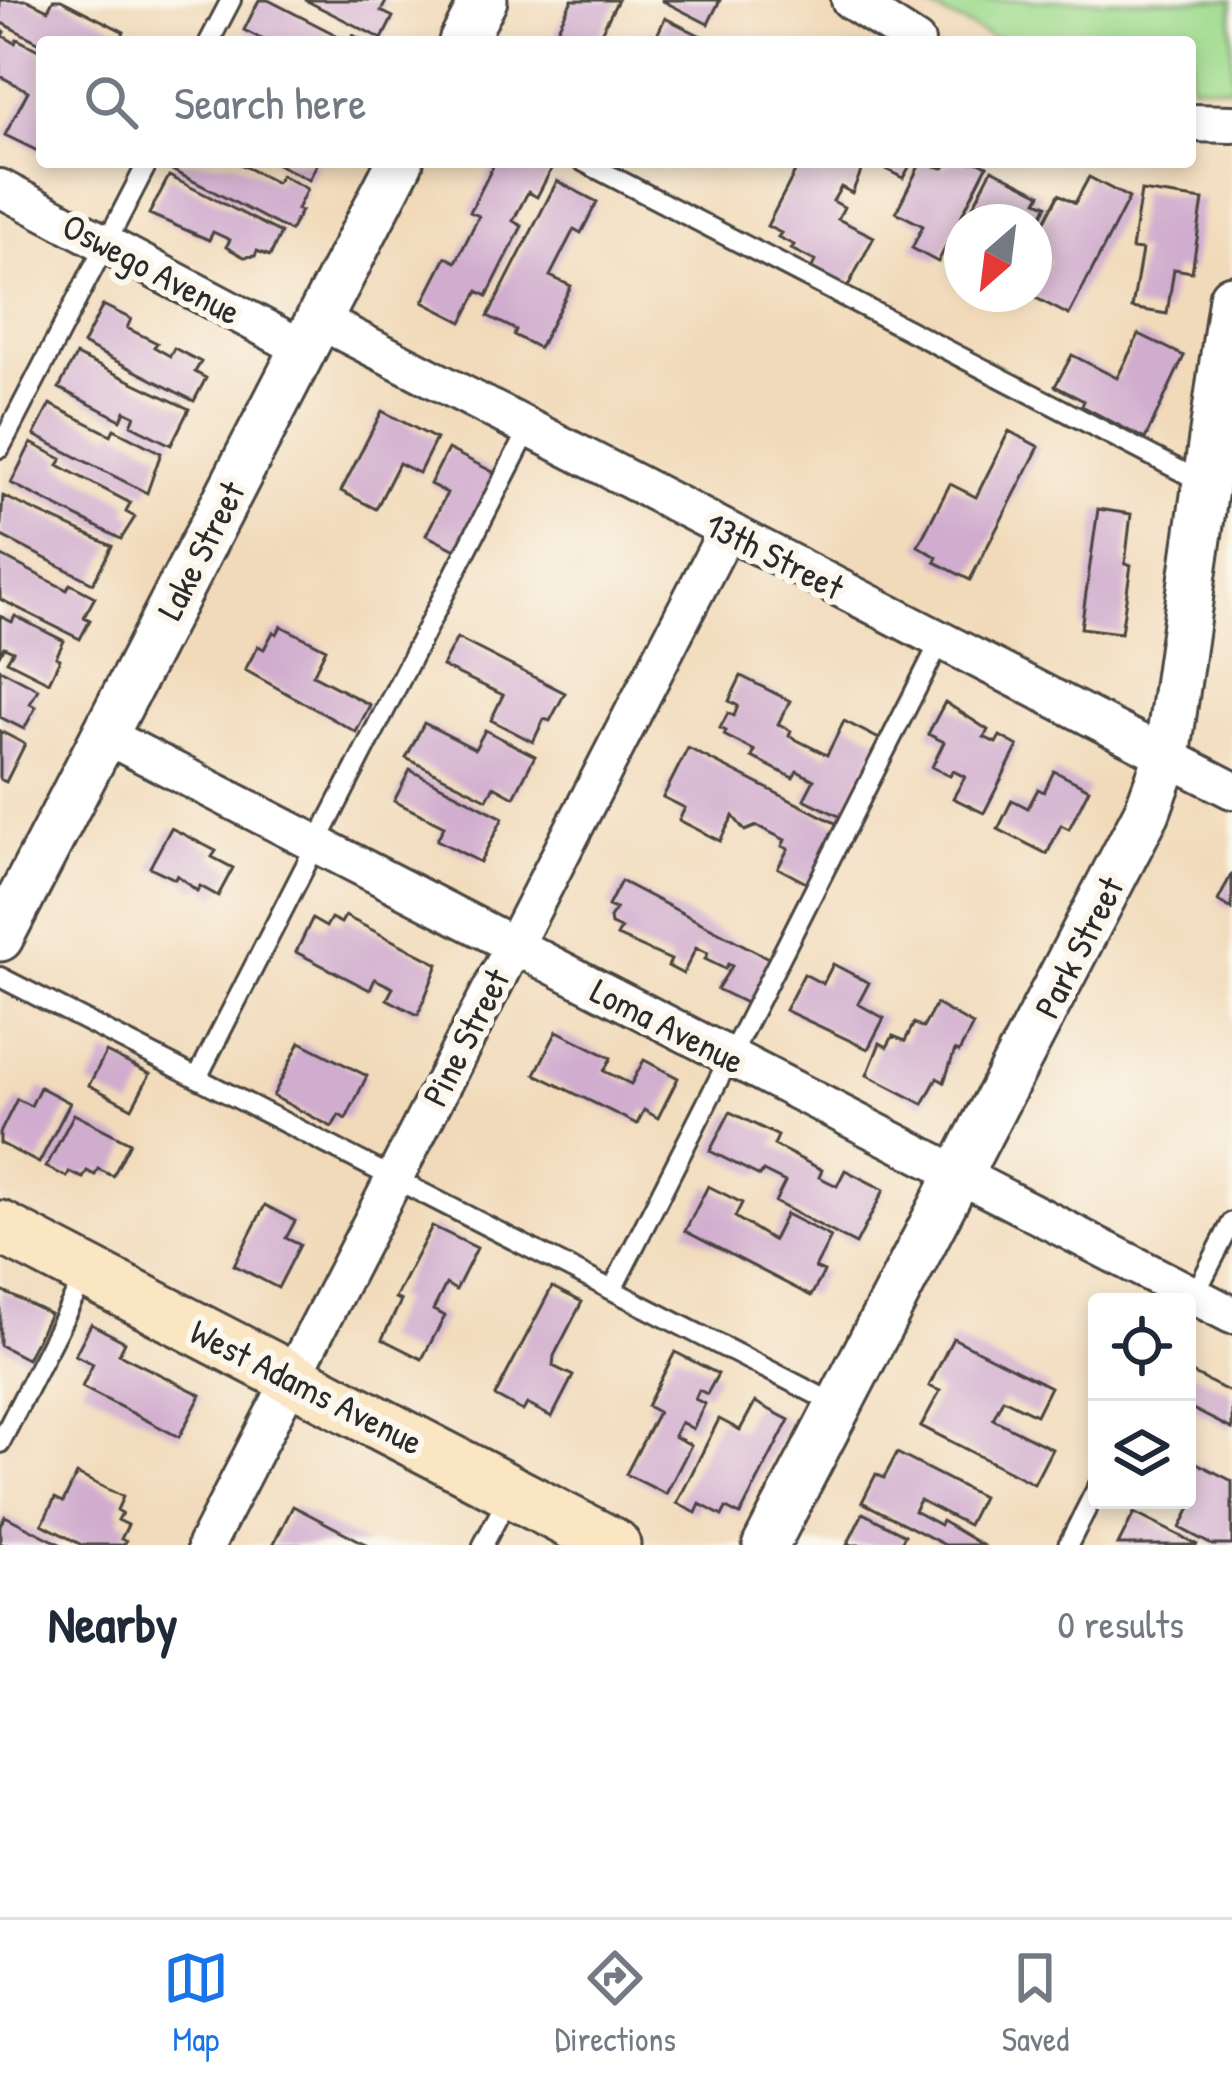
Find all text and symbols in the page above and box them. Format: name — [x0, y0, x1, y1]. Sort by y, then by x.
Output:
search box — [36, 36, 1196, 168]
icon: search — [78, 69, 144, 135]
text: Search here — [174, 72, 366, 133]
street label: Oswego Avenue — [54, 201, 250, 335]
north arrow — [944, 204, 1052, 312]
street label: Lake Street — [144, 472, 256, 627]
street label: 13th Street — [698, 499, 853, 611]
street label: Park Street — [1022, 867, 1135, 1026]
street label: Pine Street — [410, 959, 521, 1114]
street label: Loma Avenue — [583, 965, 753, 1085]
map controls — [1088, 1293, 1196, 1509]
button: locate — [1088, 1293, 1196, 1401]
street label: West Adams Avenue — [182, 1306, 432, 1466]
button: layers — [1088, 1401, 1196, 1509]
text: Nearby — [48, 1589, 178, 1658]
text: 0 results — [1058, 1597, 1184, 1650]
tab: Map — [163, 1945, 229, 2061]
tab: Directions — [555, 1945, 676, 2061]
tab: Saved — [1002, 1945, 1069, 2061]

